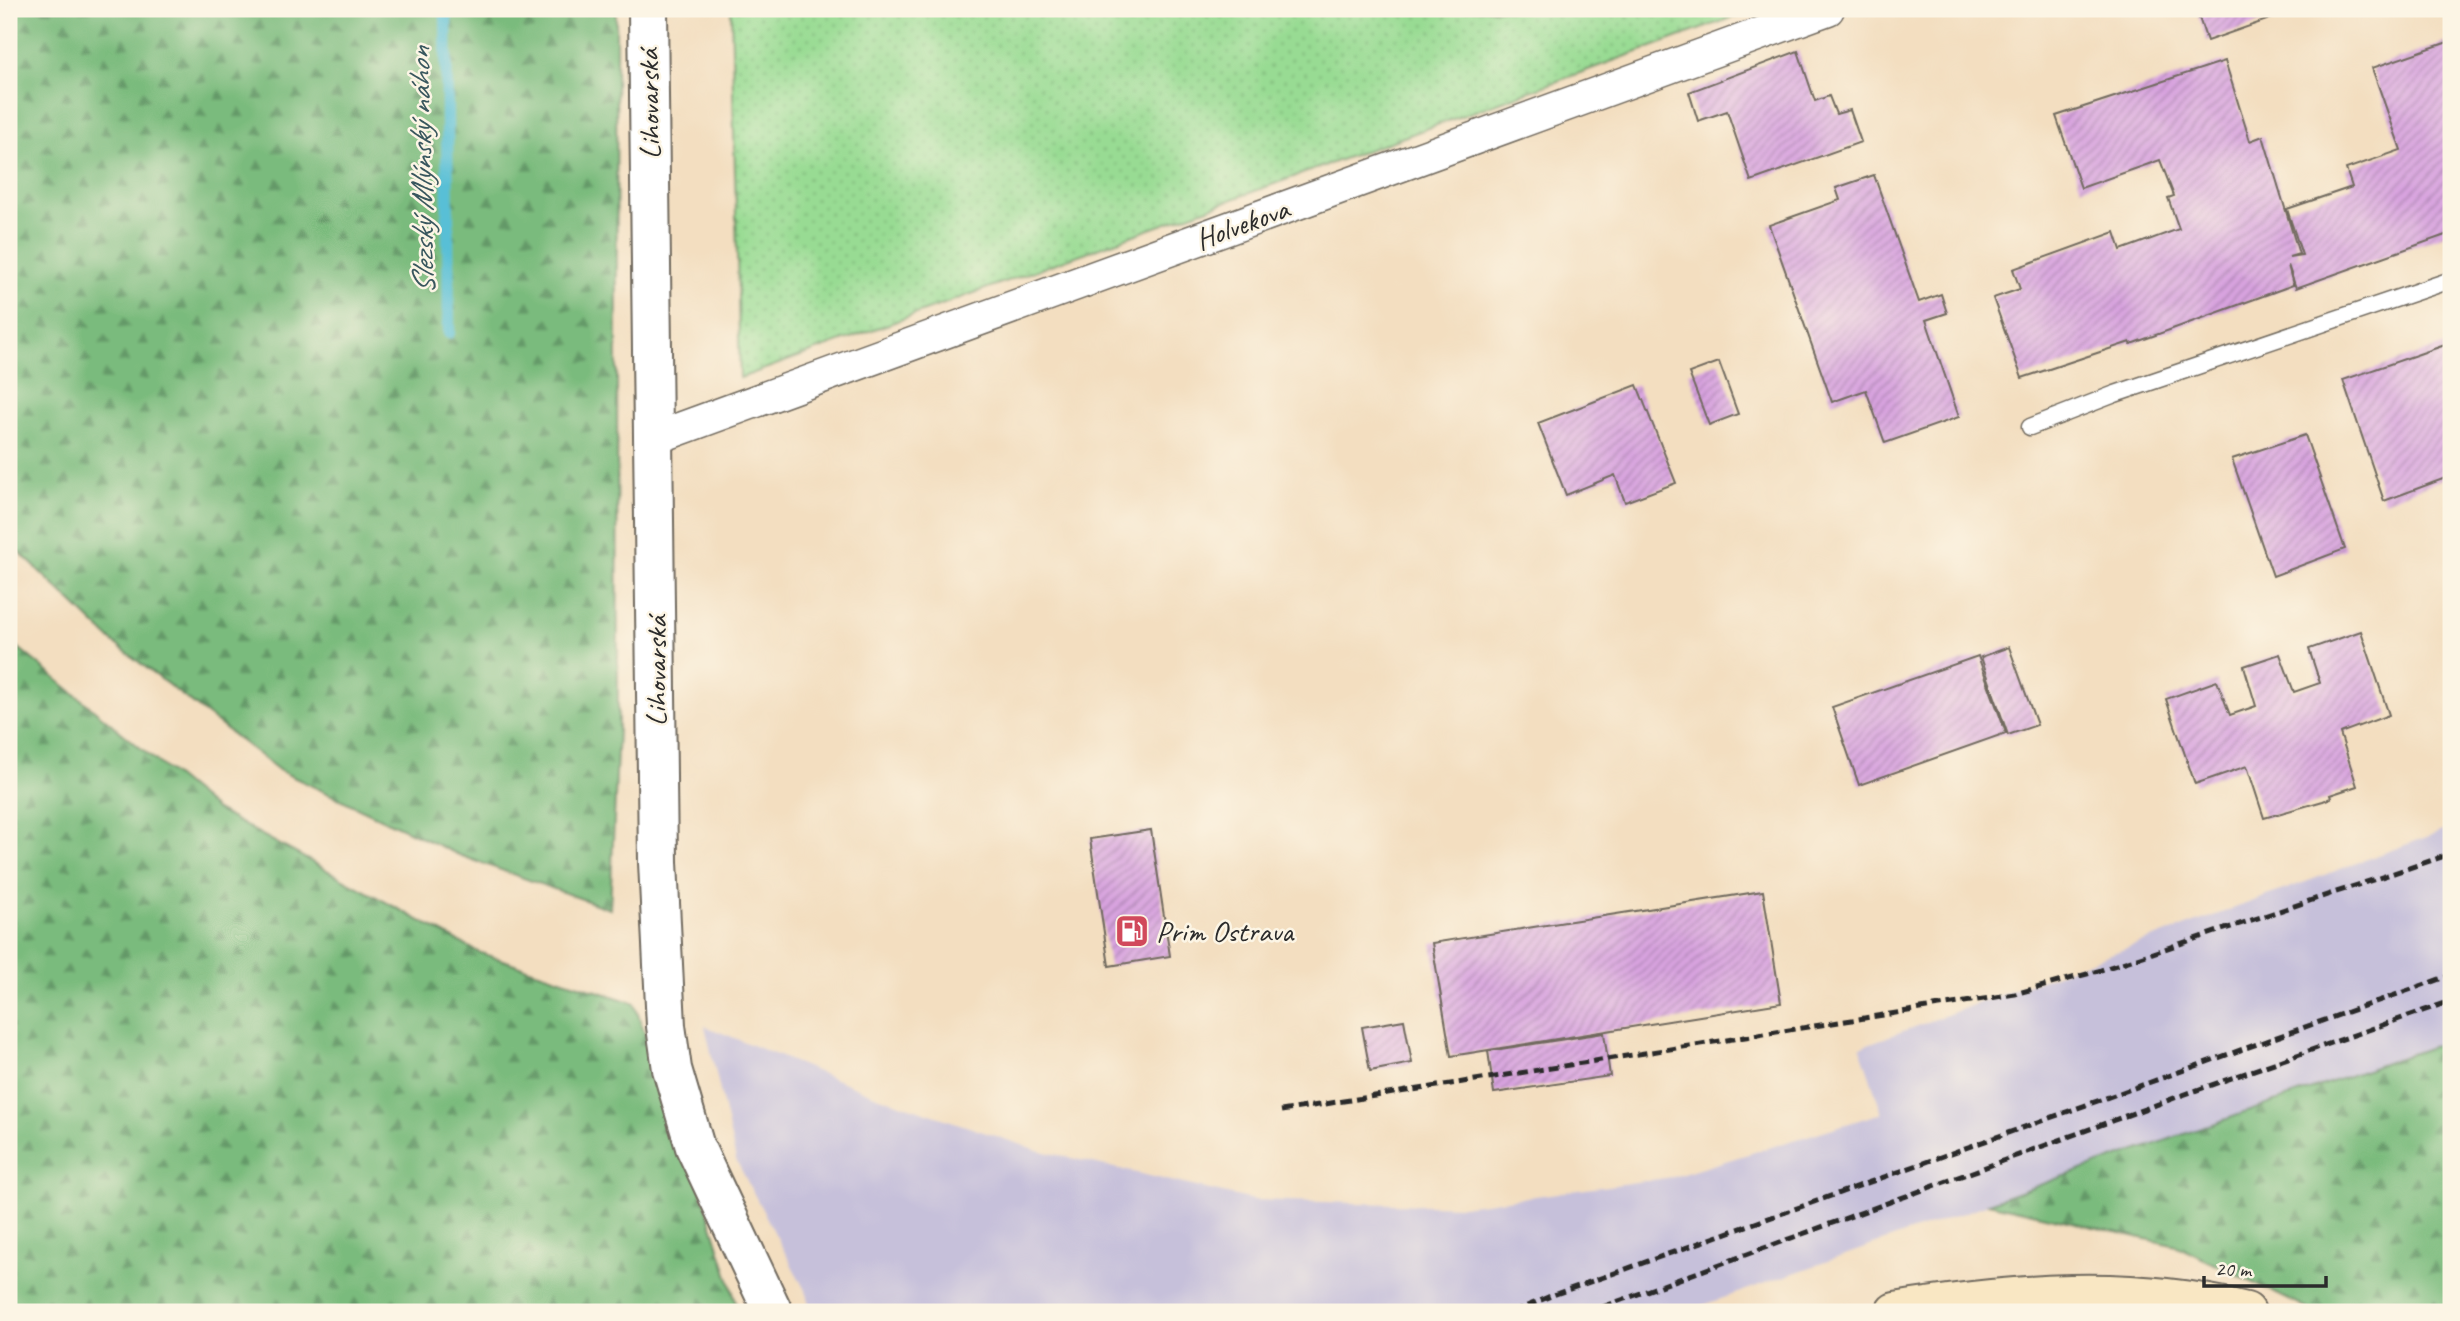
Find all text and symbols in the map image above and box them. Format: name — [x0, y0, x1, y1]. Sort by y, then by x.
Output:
water label: Slezský Mlýnský náhon — [399, 44, 444, 295]
street label: Lihovarská — [629, 46, 669, 160]
street label: Holvekova — [1190, 189, 1296, 258]
street label: Lihovarská — [637, 613, 675, 726]
fuel station icon: Prim Ostrava — [1113, 912, 1151, 950]
place label: Prim Ostrava — [1156, 912, 1295, 950]
scale bar — [2204, 1244, 2327, 1288]
text: 20 m — [2215, 1256, 2253, 1282]

